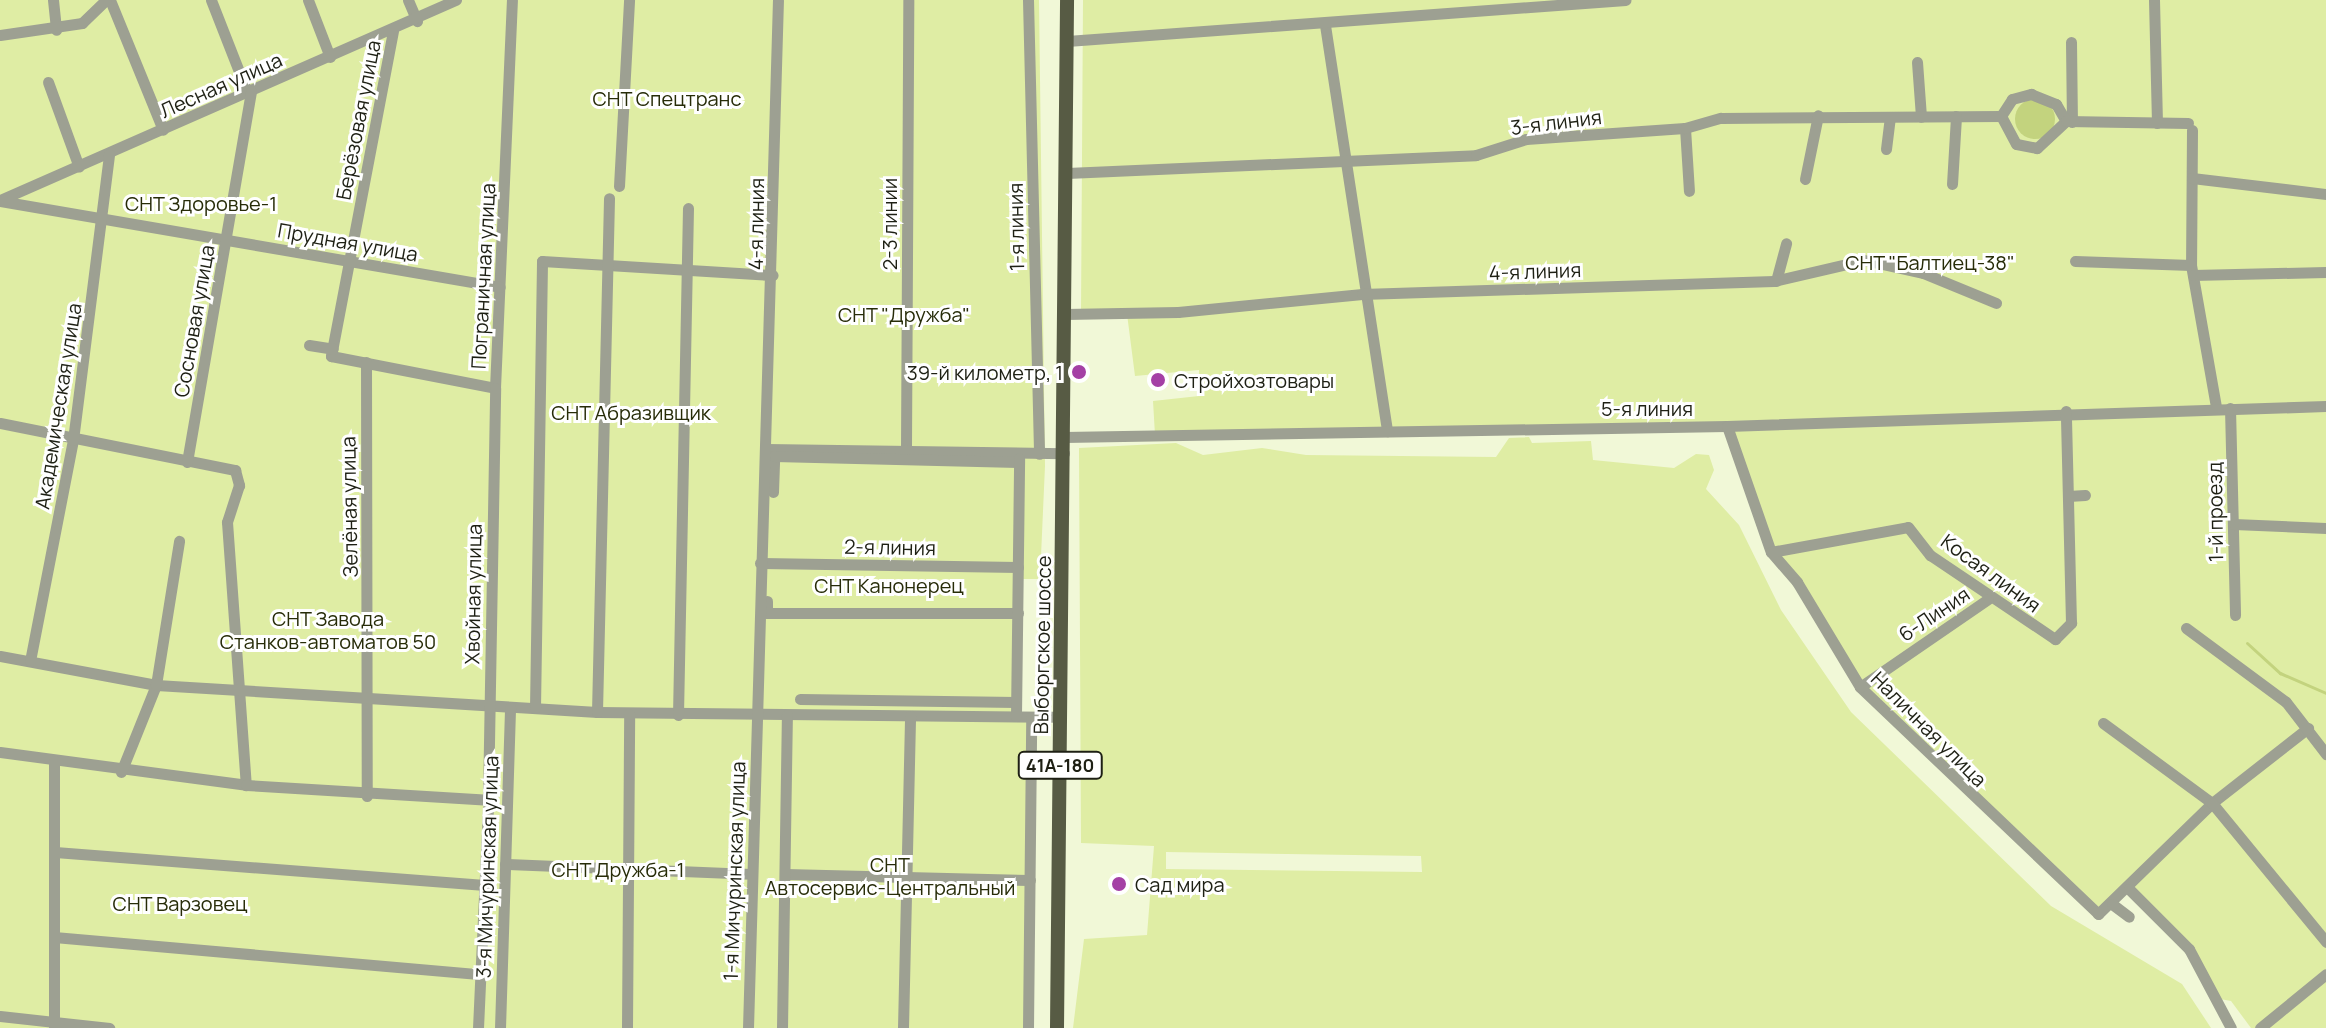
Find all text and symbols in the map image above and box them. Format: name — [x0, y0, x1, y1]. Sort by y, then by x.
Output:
street label: Берёзовая улица — [331, 38, 385, 202]
street label: Лесная улица — [156, 47, 286, 123]
park label: СНТ Спецтранс — [592, 86, 742, 110]
street label: 3-я линия — [1509, 105, 1603, 139]
street label: 4-я линия — [743, 178, 769, 270]
street label: 2-3 линии — [877, 178, 901, 270]
street label: Пограничная улица — [466, 182, 500, 370]
street label: 1-я линия — [1003, 183, 1029, 271]
park label: СНТ Здоровье-1 — [125, 191, 277, 215]
street label: Прудная улица — [276, 218, 420, 266]
street label: Сосновая улица — [169, 243, 219, 399]
park label: СНТ "Балтиец-38" — [1845, 250, 2015, 274]
street label: 4-я линия — [1488, 257, 1582, 285]
street label: Академическая улица — [30, 301, 86, 511]
park label: СНТ "Дружба" — [838, 302, 970, 326]
place label: 39-й километр, 1 — [907, 360, 1063, 384]
marker: 39-й километр, 1 — [1070, 363, 1088, 381]
place label: Стройхозтовары — [1174, 368, 1334, 392]
marker: Стройхозтовары — [1149, 371, 1167, 389]
street label: 5-я линия — [1601, 396, 1693, 420]
park label: СНТ Абразивщик — [551, 400, 711, 424]
street label: Зелёная улица — [336, 436, 362, 578]
street label: 1-й проезд — [2202, 462, 2228, 562]
street label: Хвойная улица — [460, 524, 486, 664]
street label: Косая линия — [1937, 529, 2045, 617]
street label: 2-я линия — [844, 534, 936, 560]
street label: Выборгское шоссе — [1028, 555, 1056, 735]
park label: СНТ Канонерец — [814, 573, 964, 597]
street label: 6-Линия — [1894, 582, 1974, 646]
park label: СНТ Завода Станков-автоматов 50 — [220, 606, 436, 653]
street label: Наличная улица — [1866, 666, 1992, 792]
road number: 41А-180 — [1016, 751, 1104, 779]
street label: 3-я Мичуринская улица — [471, 755, 503, 979]
street label: 1-я Мичуринская улица — [718, 761, 750, 981]
park label: СНТ Автосервис-Центральный — [765, 852, 1015, 899]
park label: СНТ Дружба-1 — [551, 857, 685, 881]
place label: Сад мира — [1135, 872, 1225, 896]
marker: Сад мира — [1110, 875, 1128, 893]
park label: СНТ Варзовец — [112, 891, 248, 915]

